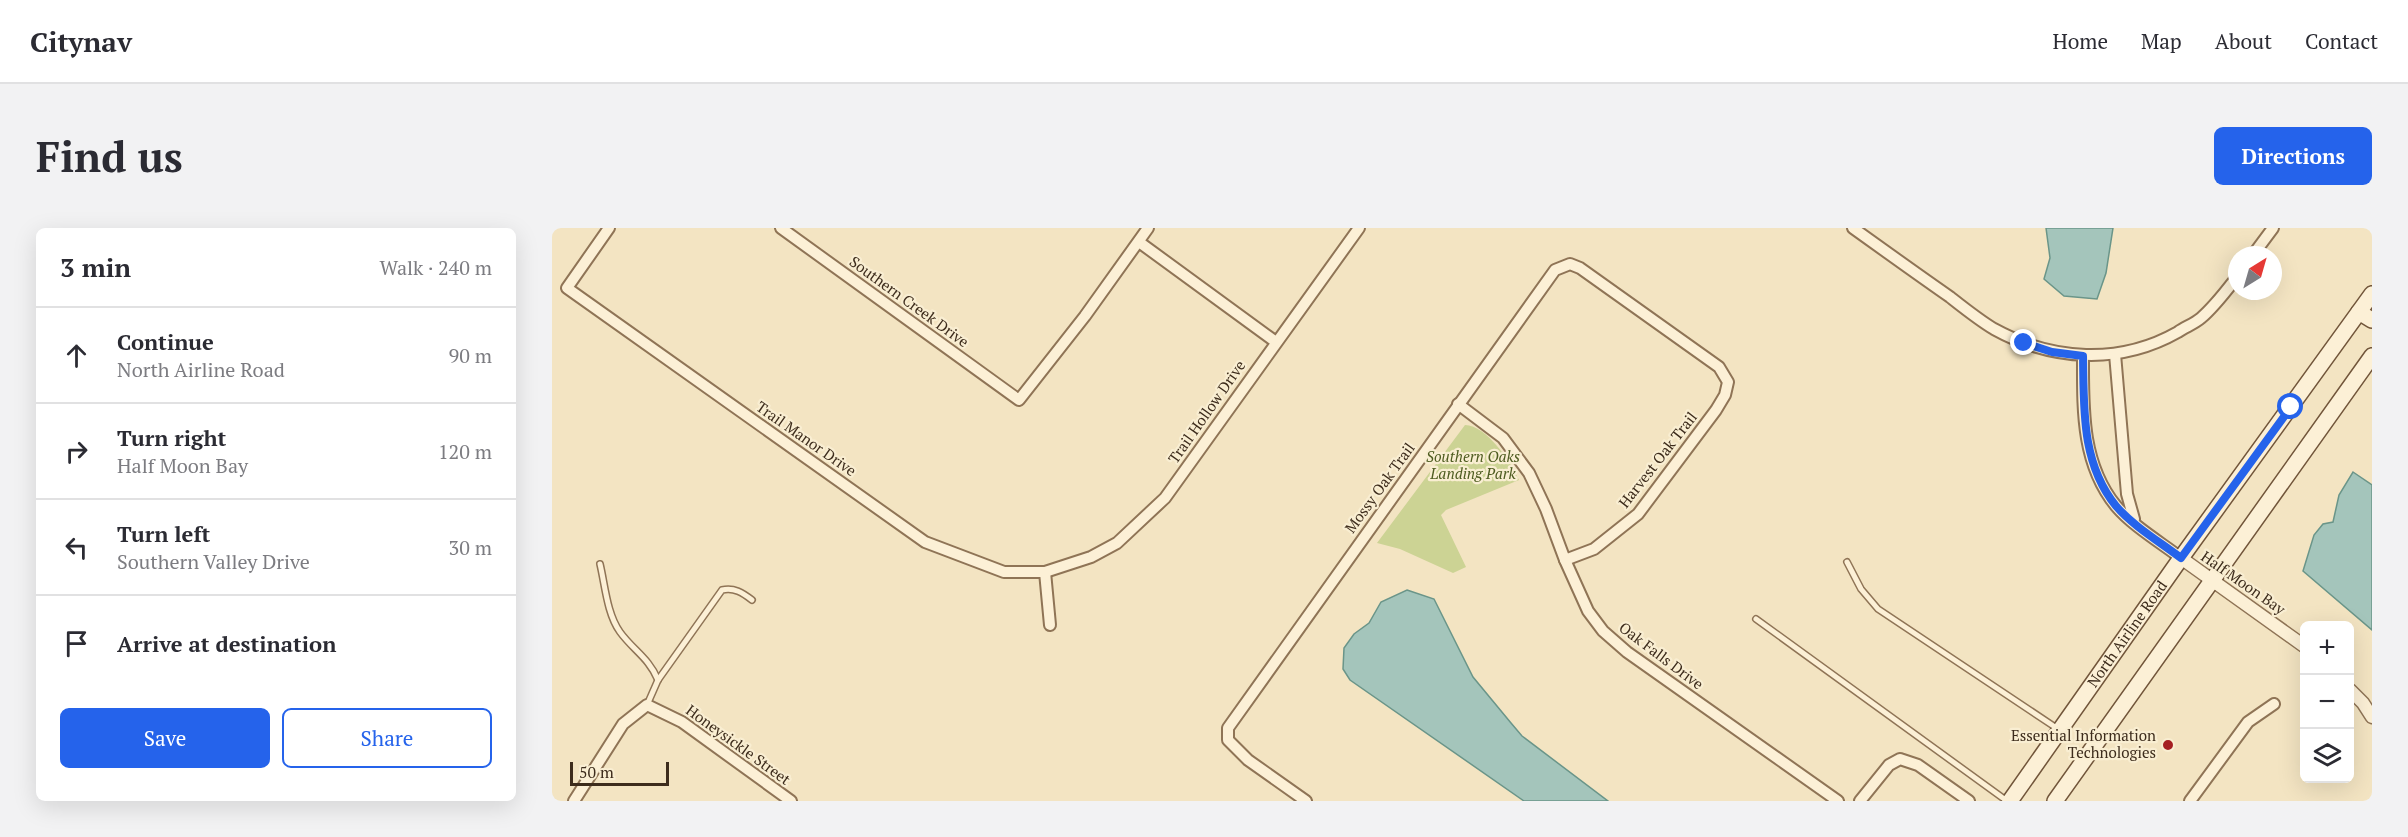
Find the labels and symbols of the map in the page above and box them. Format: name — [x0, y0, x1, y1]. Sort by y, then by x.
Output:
north arrow — [2228, 246, 2282, 300]
street label: Southern Creek Drive — [846, 251, 973, 351]
route end — [2010, 329, 2036, 355]
street label: Trail Hollow Drive — [1163, 356, 1249, 467]
route start — [2277, 393, 2303, 419]
street label: Trail Manor Drive — [753, 396, 861, 480]
street label: Harvest Oak Trail — [1614, 407, 1701, 511]
street label: Mossy Oak Trail — [1340, 438, 1419, 536]
park label: Southern Oaks Landing Park — [1426, 446, 1520, 483]
street label: Half Moon Bay — [2198, 546, 2290, 619]
street label: North Airline Road — [2082, 576, 2171, 691]
street label: Oak Falls Drive — [1615, 617, 1708, 694]
street label: Honeysickle Street — [682, 700, 795, 789]
place label: Essential Information Technologies — [2011, 725, 2156, 762]
marker: Essential Information Technologies — [2161, 738, 2175, 752]
scale bar — [570, 759, 669, 786]

